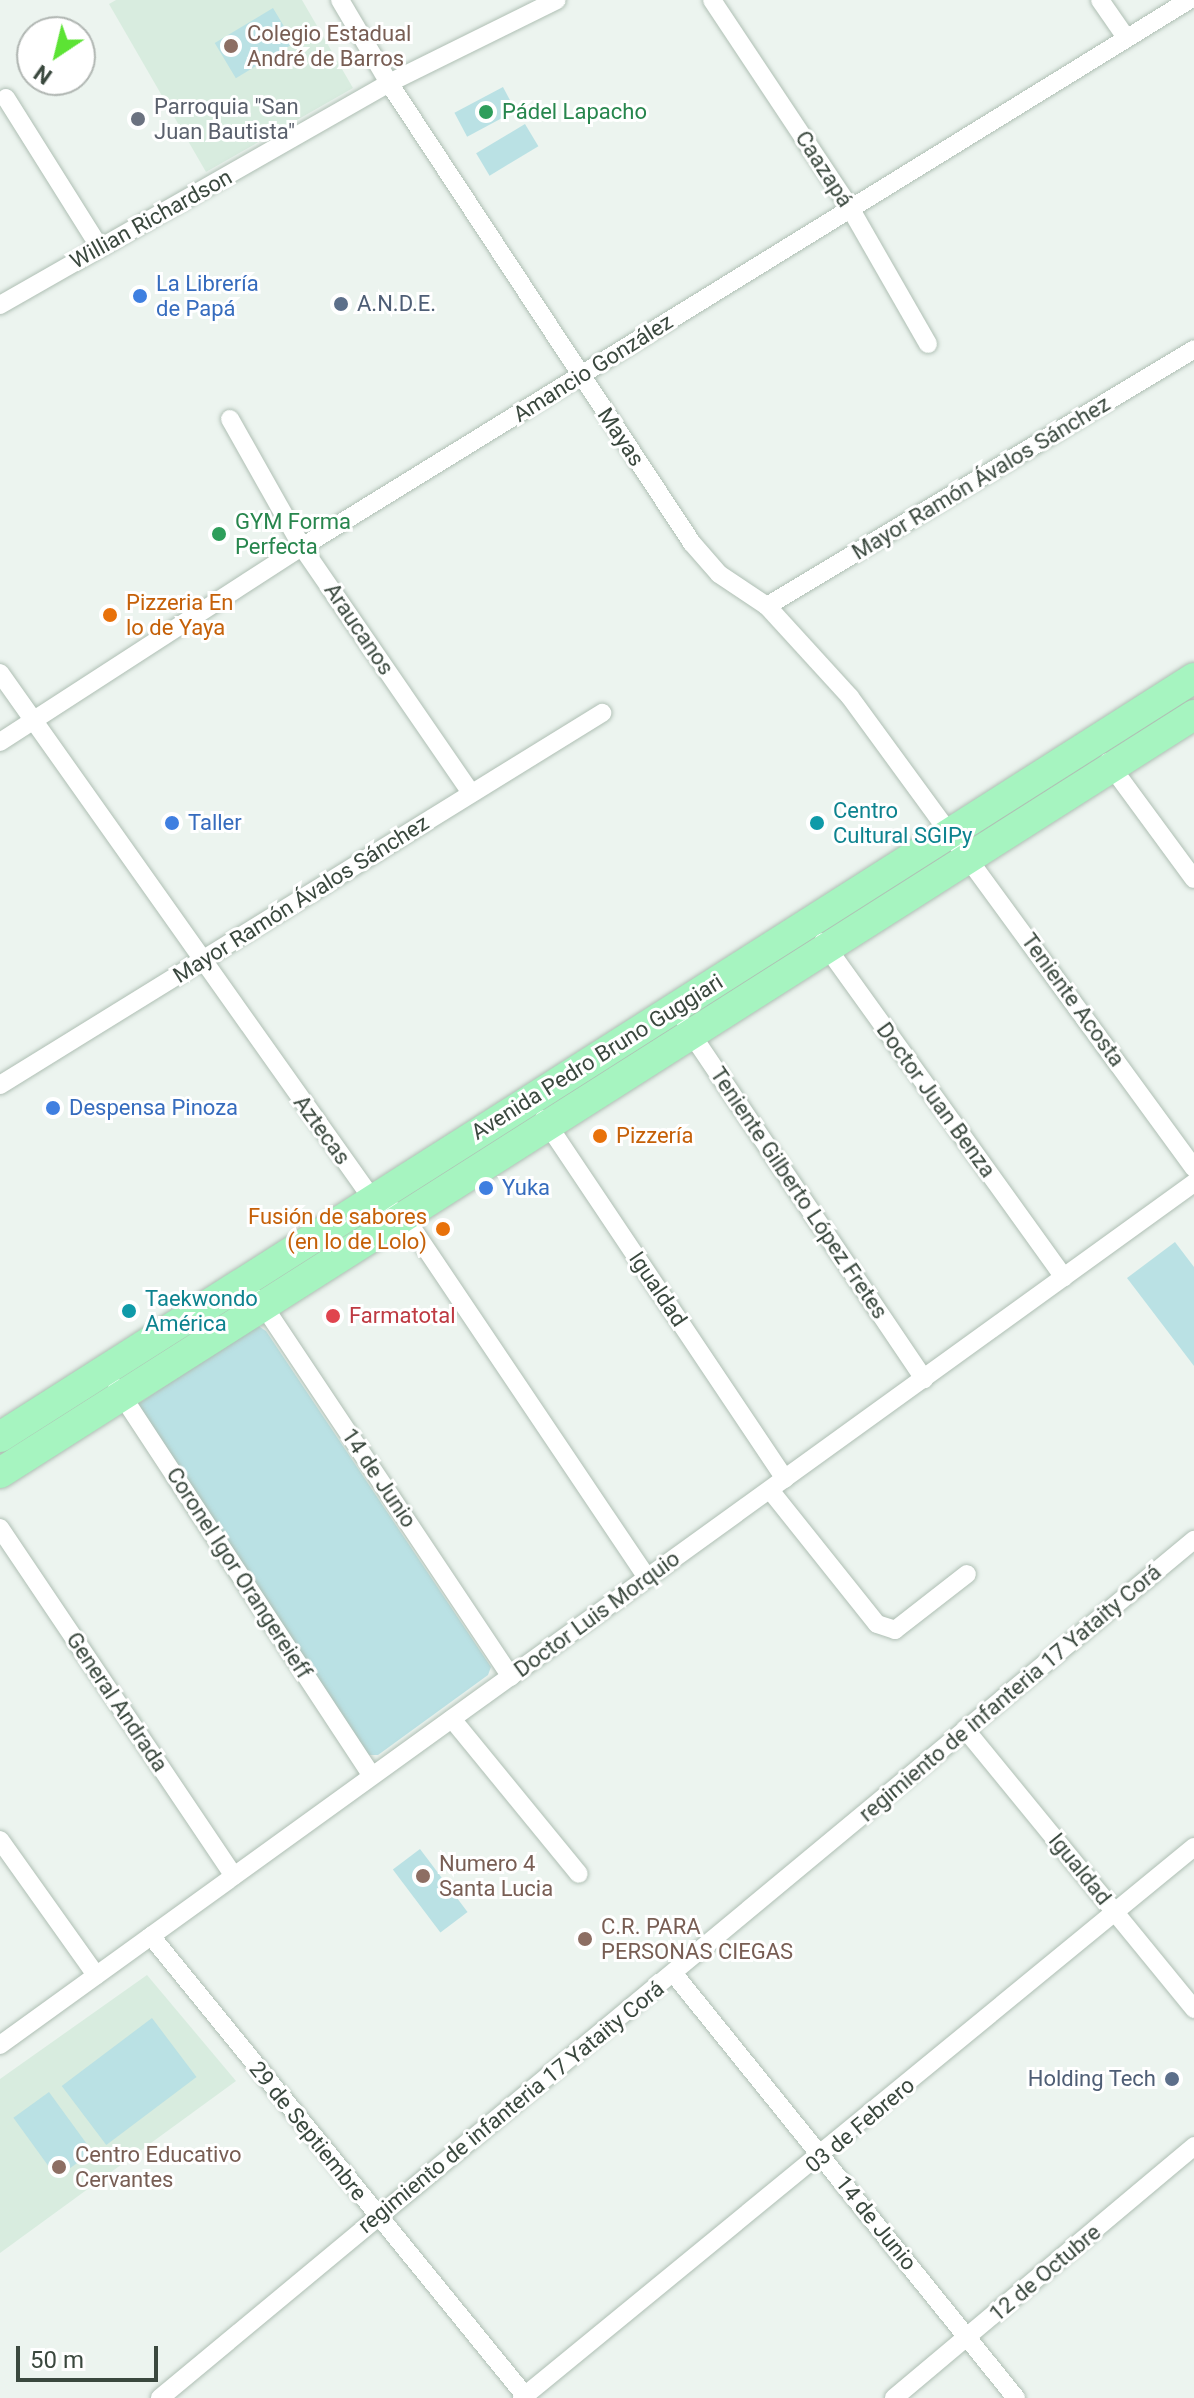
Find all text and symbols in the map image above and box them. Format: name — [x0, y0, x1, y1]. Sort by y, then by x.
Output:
north arrow — [16, 16, 96, 96]
place label: Colegio Estadual André de Barros — [247, 20, 411, 72]
marker: Colegio Estadual André de Barros — [222, 37, 240, 55]
text: N — [30, 60, 57, 89]
place label: Parroquia "San Juan Bautista" — [154, 93, 299, 144]
place label: Pádel Lapacho — [502, 99, 647, 125]
marker: Pádel Lapacho — [477, 103, 495, 121]
marker: Parroquia "San Juan Bautista" — [129, 110, 147, 128]
street label: Caazapá — [790, 126, 858, 212]
street label: Willian Richardson — [66, 164, 236, 274]
place label: La Librería de Papá — [156, 270, 259, 322]
marker: La Librería de Papá — [131, 287, 149, 305]
place label: A.N.D.E. — [357, 291, 436, 317]
marker: A.N.D.E. — [332, 295, 350, 313]
street label: Amancio González — [508, 308, 678, 428]
street label: Mayor Ramón Ávalos Sánchez — [847, 390, 1115, 566]
street label: Mayas — [592, 403, 650, 471]
place label: GYM Forma Perfecta — [235, 508, 351, 560]
marker: GYM Forma Perfecta — [210, 525, 228, 543]
street label: Araucanos — [319, 578, 399, 680]
place label: Pizzeria En lo de Yaya — [126, 589, 233, 640]
marker: Pizzeria En lo de Yaya — [101, 606, 119, 624]
place label: Centro Cultural SGIPy — [833, 797, 972, 848]
street label: Mayor Ramón Ávalos Sánchez — [168, 809, 434, 989]
place label: Taller — [188, 810, 242, 836]
marker: Taller — [163, 814, 181, 832]
marker: Centro Cultural SGIPy — [808, 814, 826, 832]
street label: Teniente Acosta — [1016, 928, 1130, 1072]
street label: Avenida Pedro Bruno Guggiari — [466, 968, 728, 1146]
street label: Doctor Juan Benza — [871, 1017, 1001, 1183]
street label: Teniente Gilberto López Fretes — [705, 1062, 893, 1324]
street label: Aztecas — [288, 1090, 356, 1170]
place label: Despensa Pinoza — [69, 1095, 238, 1121]
marker: Despensa Pinoza — [44, 1099, 62, 1117]
place label: Pizzería — [616, 1123, 693, 1149]
marker: Pizzería — [591, 1127, 609, 1145]
place label: Yuka — [502, 1175, 550, 1201]
marker: Yuka — [477, 1179, 495, 1197]
place label: Fusión de sabores (en lo de Lolo) — [248, 1203, 427, 1254]
marker: Fusión de sabores (en lo de Lolo) — [434, 1220, 452, 1238]
street label: Igualdad — [623, 1247, 693, 1331]
place label: Taekwondo América — [145, 1285, 258, 1336]
marker: Taekwondo América — [120, 1302, 138, 1320]
place label: Farmatotal — [349, 1303, 456, 1329]
marker: Farmatotal — [324, 1307, 342, 1325]
street label: 14 de Junio — [336, 1423, 422, 1533]
street label: Coronel Igor Orangereieff — [161, 1462, 317, 1684]
street label: Doctor Luis Morquio — [509, 1545, 685, 1683]
street label: regimiento de infanteria 17 Yataity Corá — [854, 1559, 1166, 1827]
street label: General Andrada — [61, 1627, 173, 1777]
street label: Igualdad — [1043, 1828, 1117, 1910]
place label: Numero 4 Santa Lucia — [439, 1850, 553, 1902]
marker: Numero 4 Santa Lucia — [414, 1867, 432, 1885]
place label: C.R. PARA PERSONAS CIEGAS — [601, 1913, 793, 1964]
marker: C.R. PARA PERSONAS CIEGAS — [576, 1930, 594, 1948]
street label: regimiento de infanteria 17 Yataity Corá — [353, 1975, 669, 2239]
street label: 29 de Septiembre — [244, 2056, 372, 2206]
place label: Holding Tech — [1027, 2066, 1156, 2092]
marker: Holding Tech — [1163, 2070, 1181, 2088]
street label: 03 de Febrero — [800, 2072, 920, 2178]
place label: Centro Educativo Cervantes — [75, 2141, 241, 2192]
marker: Centro Educativo Cervantes — [50, 2158, 68, 2176]
street label: 14 de Junio — [830, 2170, 922, 2276]
street label: 12 de Octubre — [984, 2219, 1106, 2327]
scale bar — [20, 2330, 162, 2380]
text: 50 m — [30, 2346, 84, 2374]

